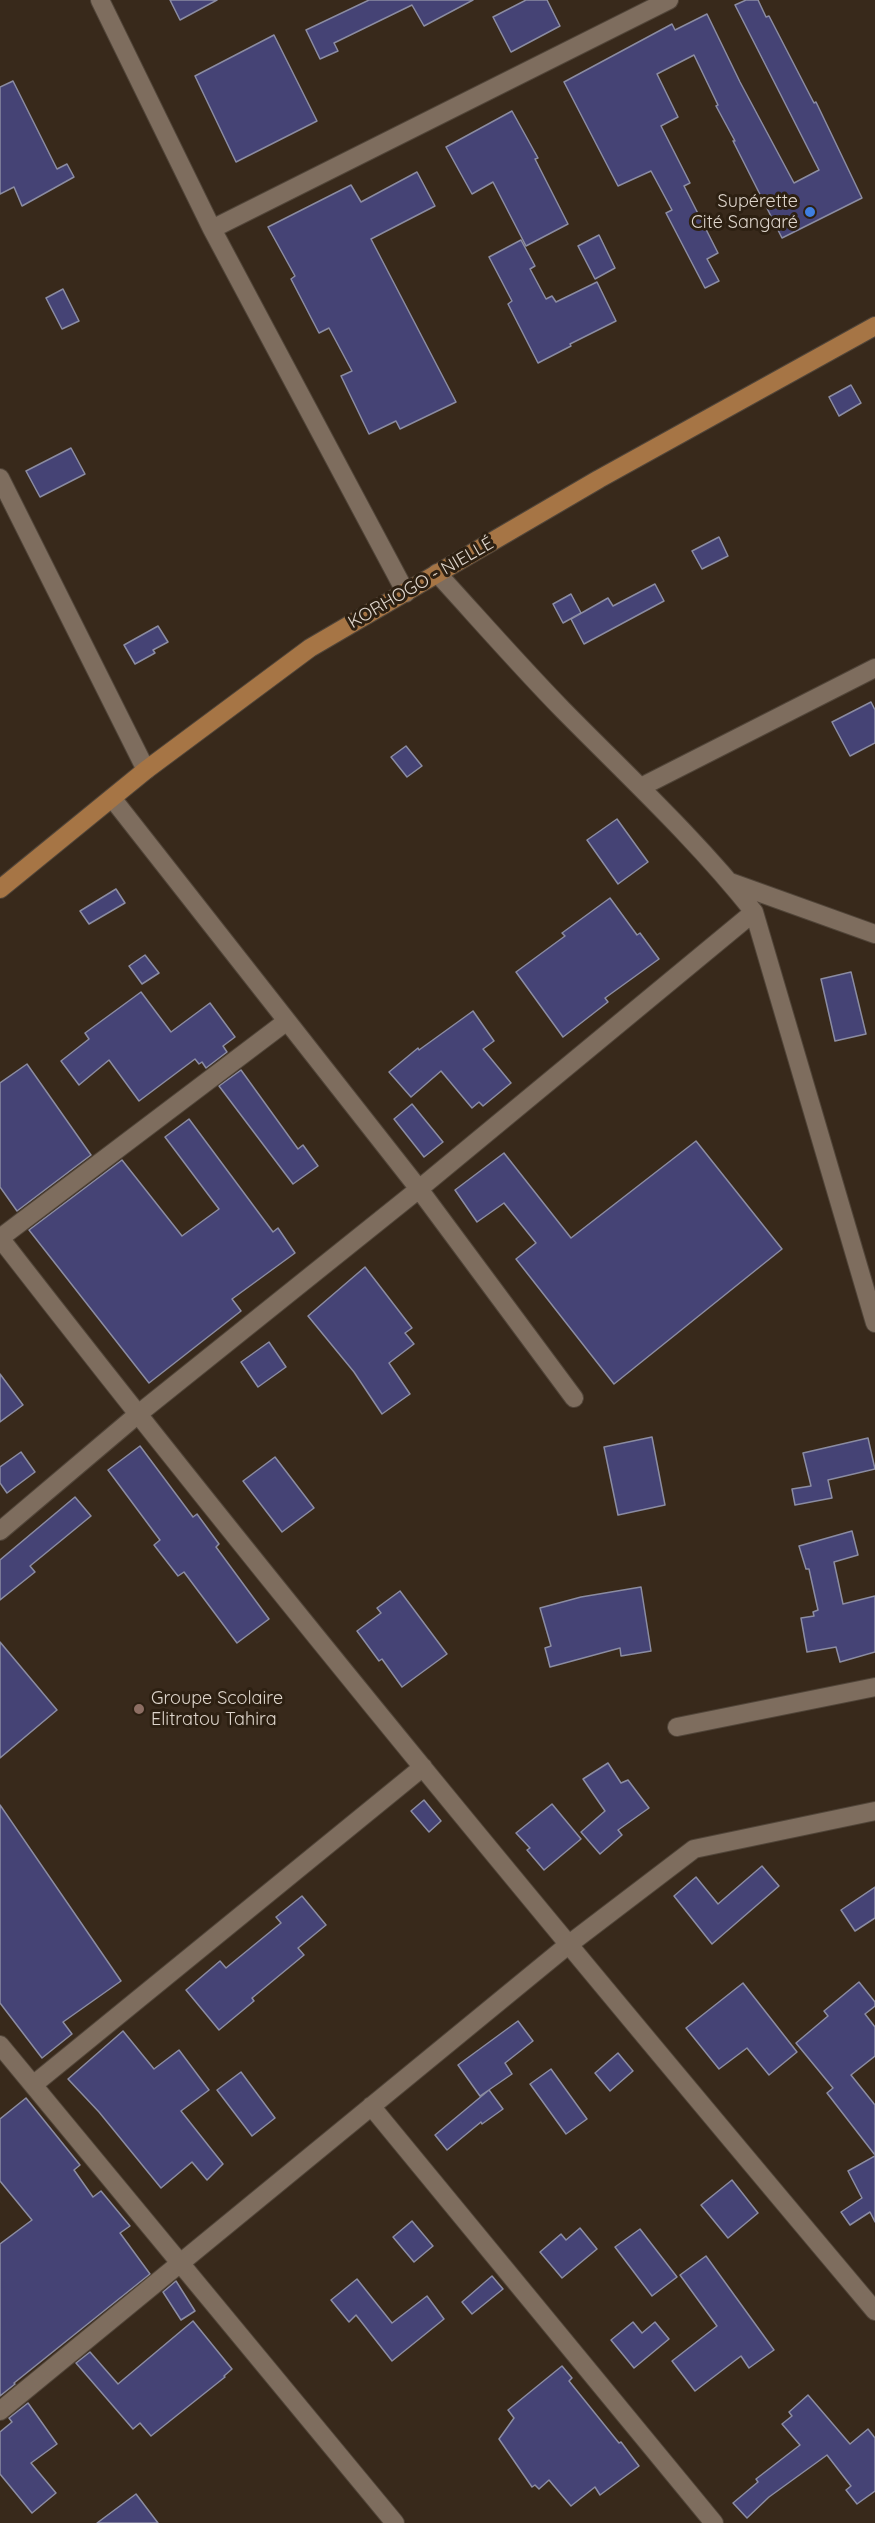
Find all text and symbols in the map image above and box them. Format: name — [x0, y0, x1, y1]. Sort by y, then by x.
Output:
place label: Supérette Cité Sangaré — [691, 191, 798, 234]
marker: Supérette Cité Sangaré — [803, 205, 817, 219]
street label: KORHOGO - NIELLÉ — [344, 533, 498, 633]
place label: Groupe Scolaire Elitratou Tahira — [151, 1688, 283, 1730]
marker: Groupe Scolaire Elitratou Tahira — [132, 1702, 146, 1716]

